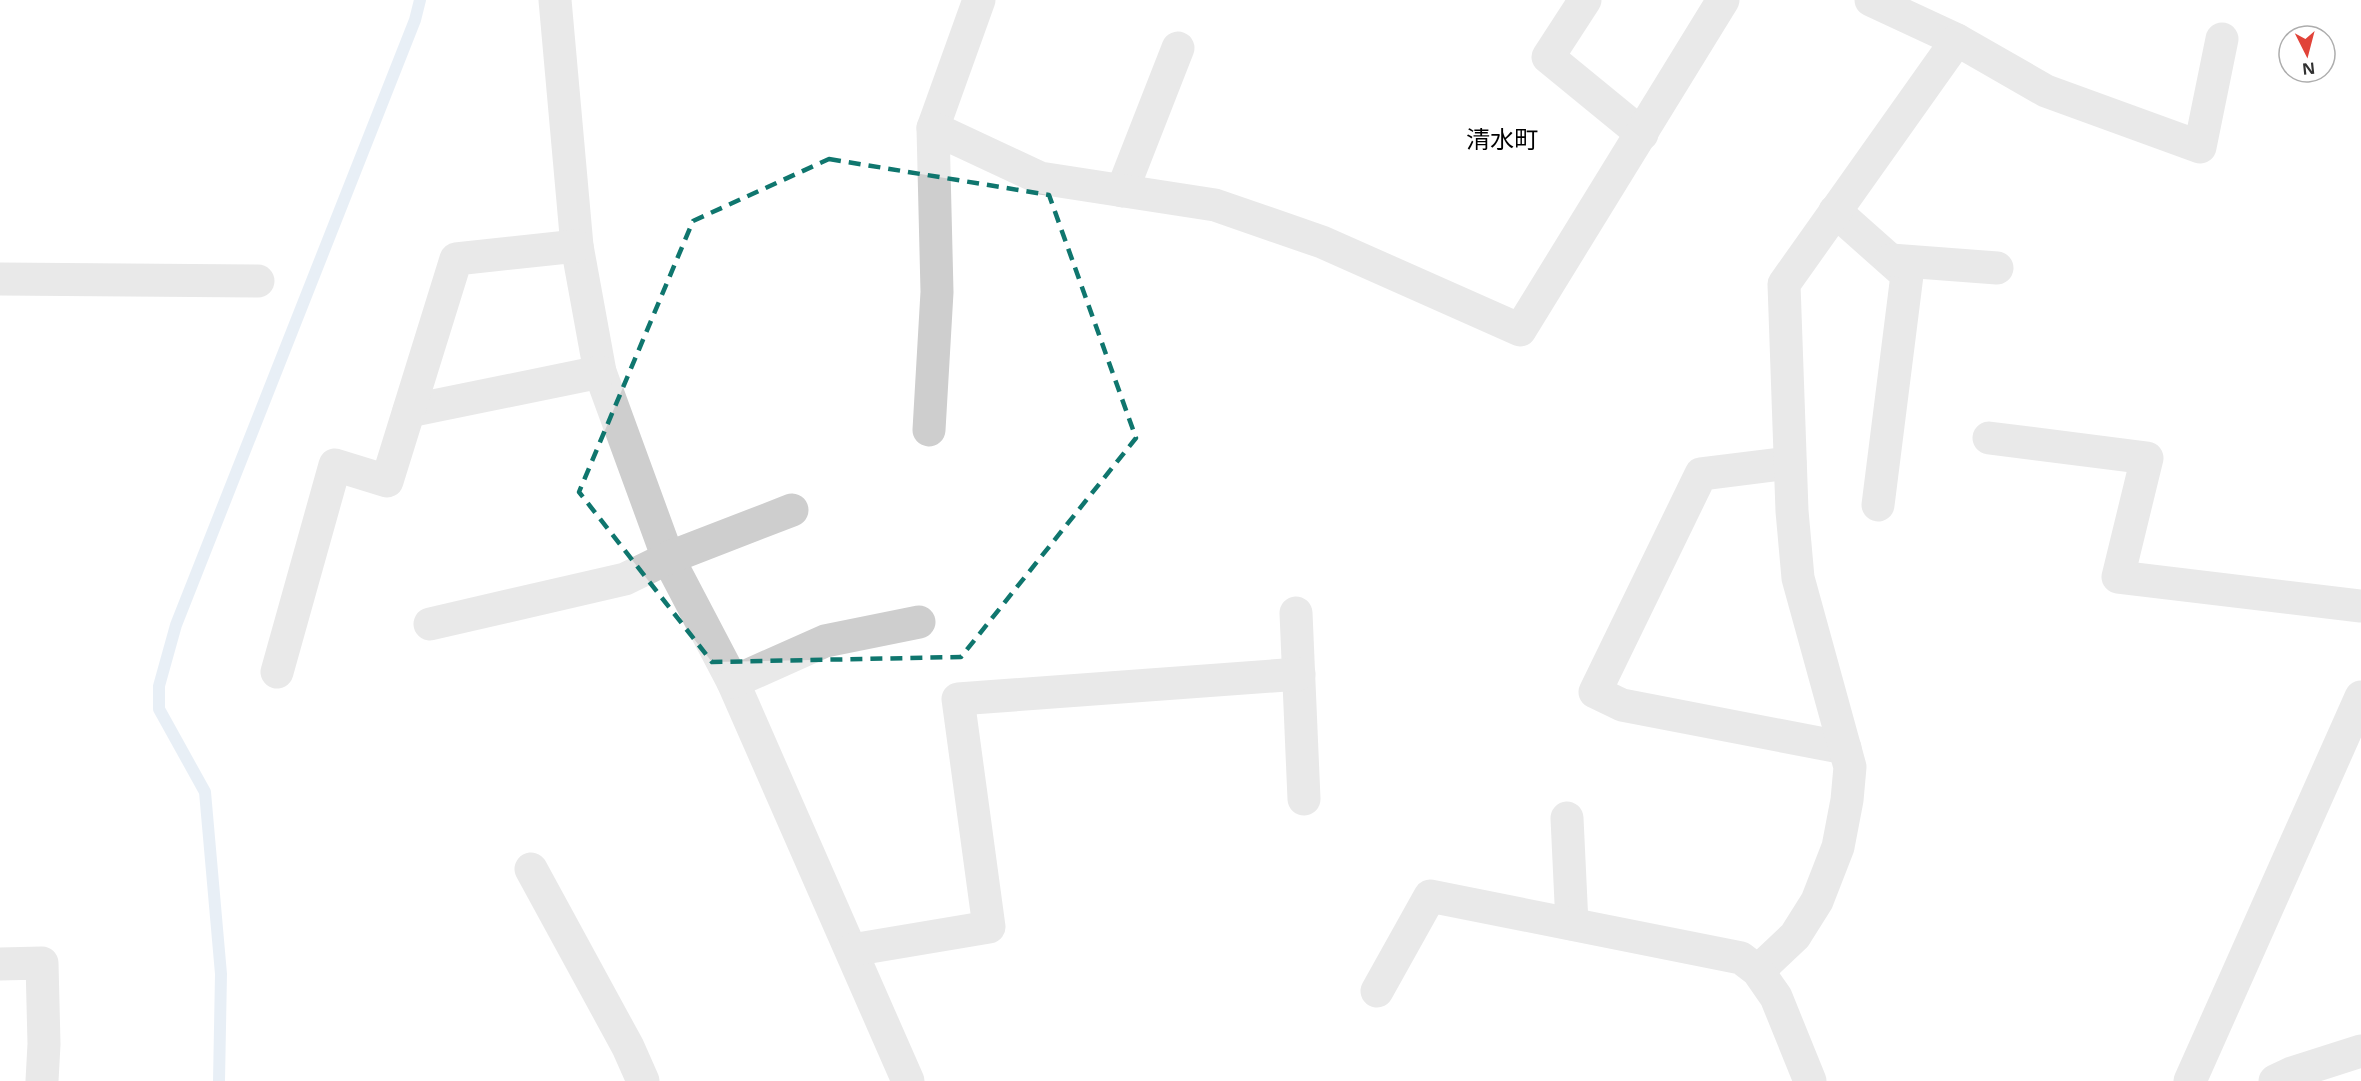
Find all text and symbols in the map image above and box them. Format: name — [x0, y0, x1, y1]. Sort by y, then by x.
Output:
north arrow — [2277, 24, 2337, 84]
text: N — [2301, 57, 2316, 81]
district label: 清水町 — [1466, 122, 1538, 155]

